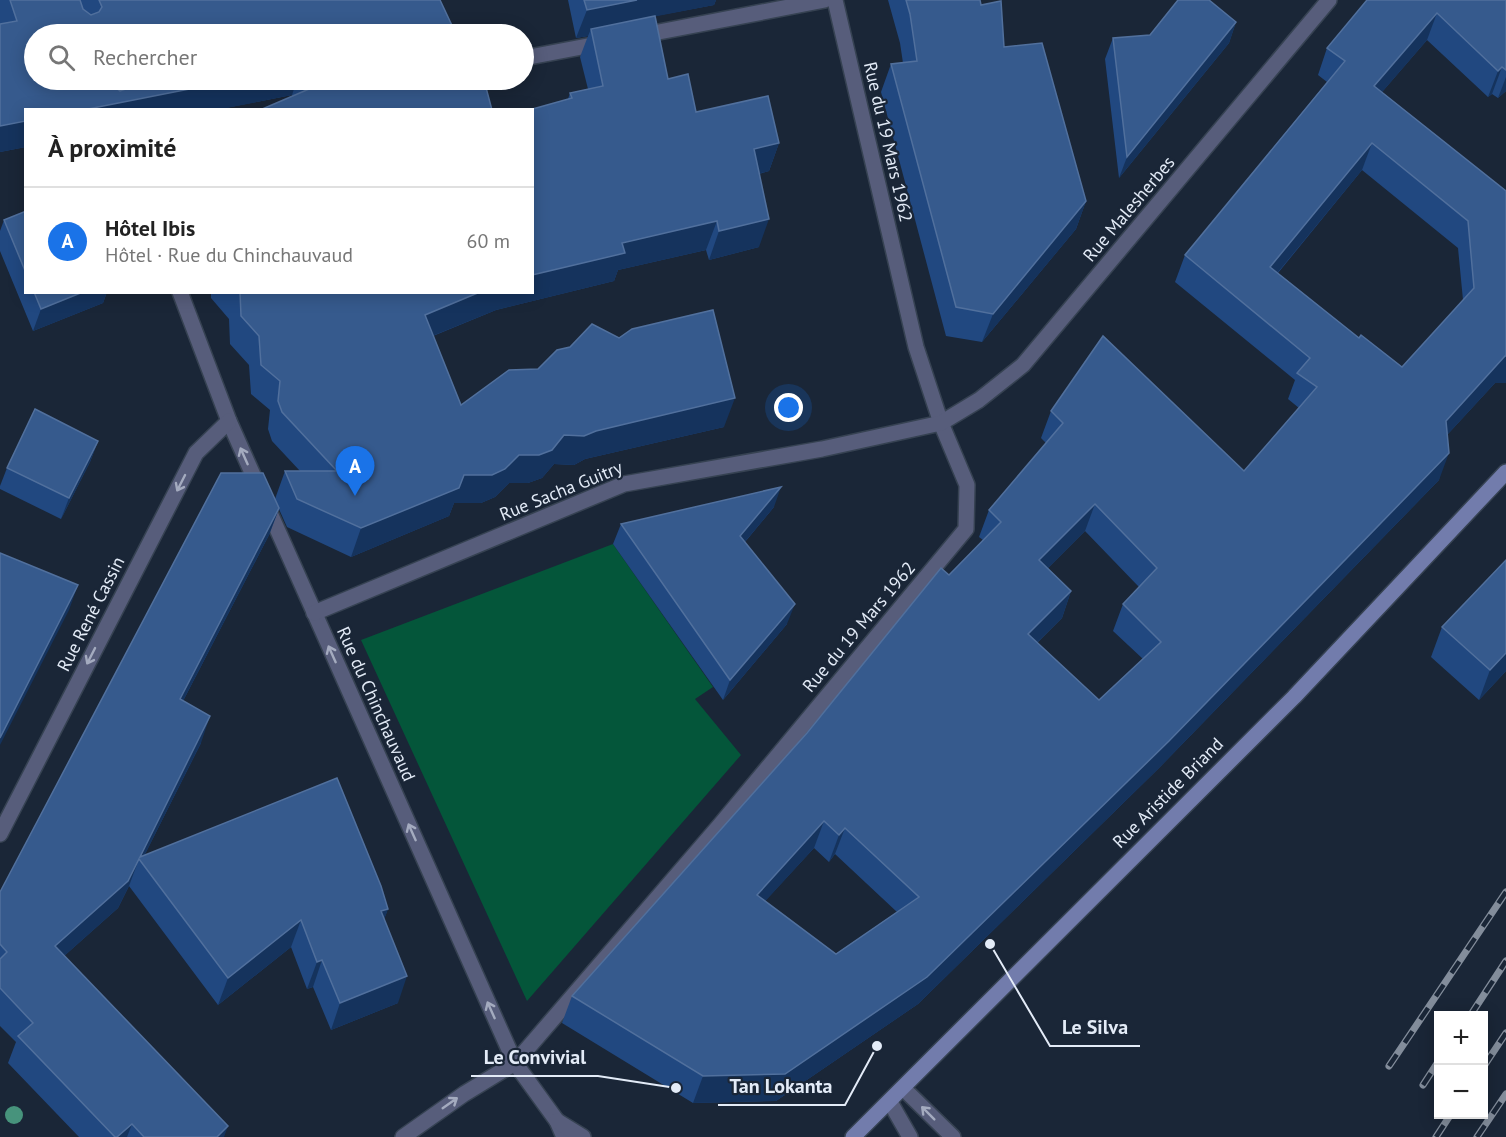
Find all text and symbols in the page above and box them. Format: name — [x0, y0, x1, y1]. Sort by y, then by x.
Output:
search box — [24, 24, 534, 90]
icon: search — [45, 41, 78, 74]
text: Rechercher — [93, 43, 197, 71]
street label: Rue du 19 Mars 1962 — [859, 60, 918, 224]
text: À proximité — [48, 131, 176, 164]
street label: Rue Malesherbes — [1078, 151, 1179, 266]
text: Hôtel Ibis — [105, 214, 195, 242]
text: A — [61, 228, 74, 254]
text: 60 m — [467, 228, 510, 254]
text: Hôtel · Rue du Chinchauvaud — [105, 242, 353, 268]
your location — [774, 393, 803, 422]
pin: A — [336, 446, 374, 496]
one-way arrow — [238, 448, 250, 466]
street label: Rue Sacha Guitry — [496, 455, 626, 526]
one-way arrow — [174, 474, 186, 492]
street label: Rue René Cassin — [52, 553, 129, 675]
street label: Rue du 19 Mars 1962 — [797, 557, 920, 697]
street label: Rue du Chinchauvaud — [332, 623, 421, 785]
one-way arrow — [326, 645, 337, 663]
one-way arrow — [85, 647, 97, 665]
street label: Rue Aristide Briand — [1107, 732, 1228, 853]
one-way arrow — [405, 823, 417, 841]
one-way arrow — [485, 1001, 496, 1019]
callout: Le Silva — [1050, 1008, 1140, 1046]
map controls — [1434, 1011, 1488, 1119]
button: + — [1434, 1011, 1488, 1065]
text: Le Silva — [1062, 1014, 1128, 1040]
callout: Le Convivial — [471, 1038, 598, 1076]
text: Le Convivial — [484, 1044, 586, 1070]
button: − — [1434, 1065, 1488, 1119]
callout: Tan Lokanta — [718, 1067, 845, 1105]
text: Tan Lokanta — [730, 1073, 833, 1099]
one-way arrow — [442, 1097, 458, 1109]
one-way arrow — [921, 1105, 936, 1120]

